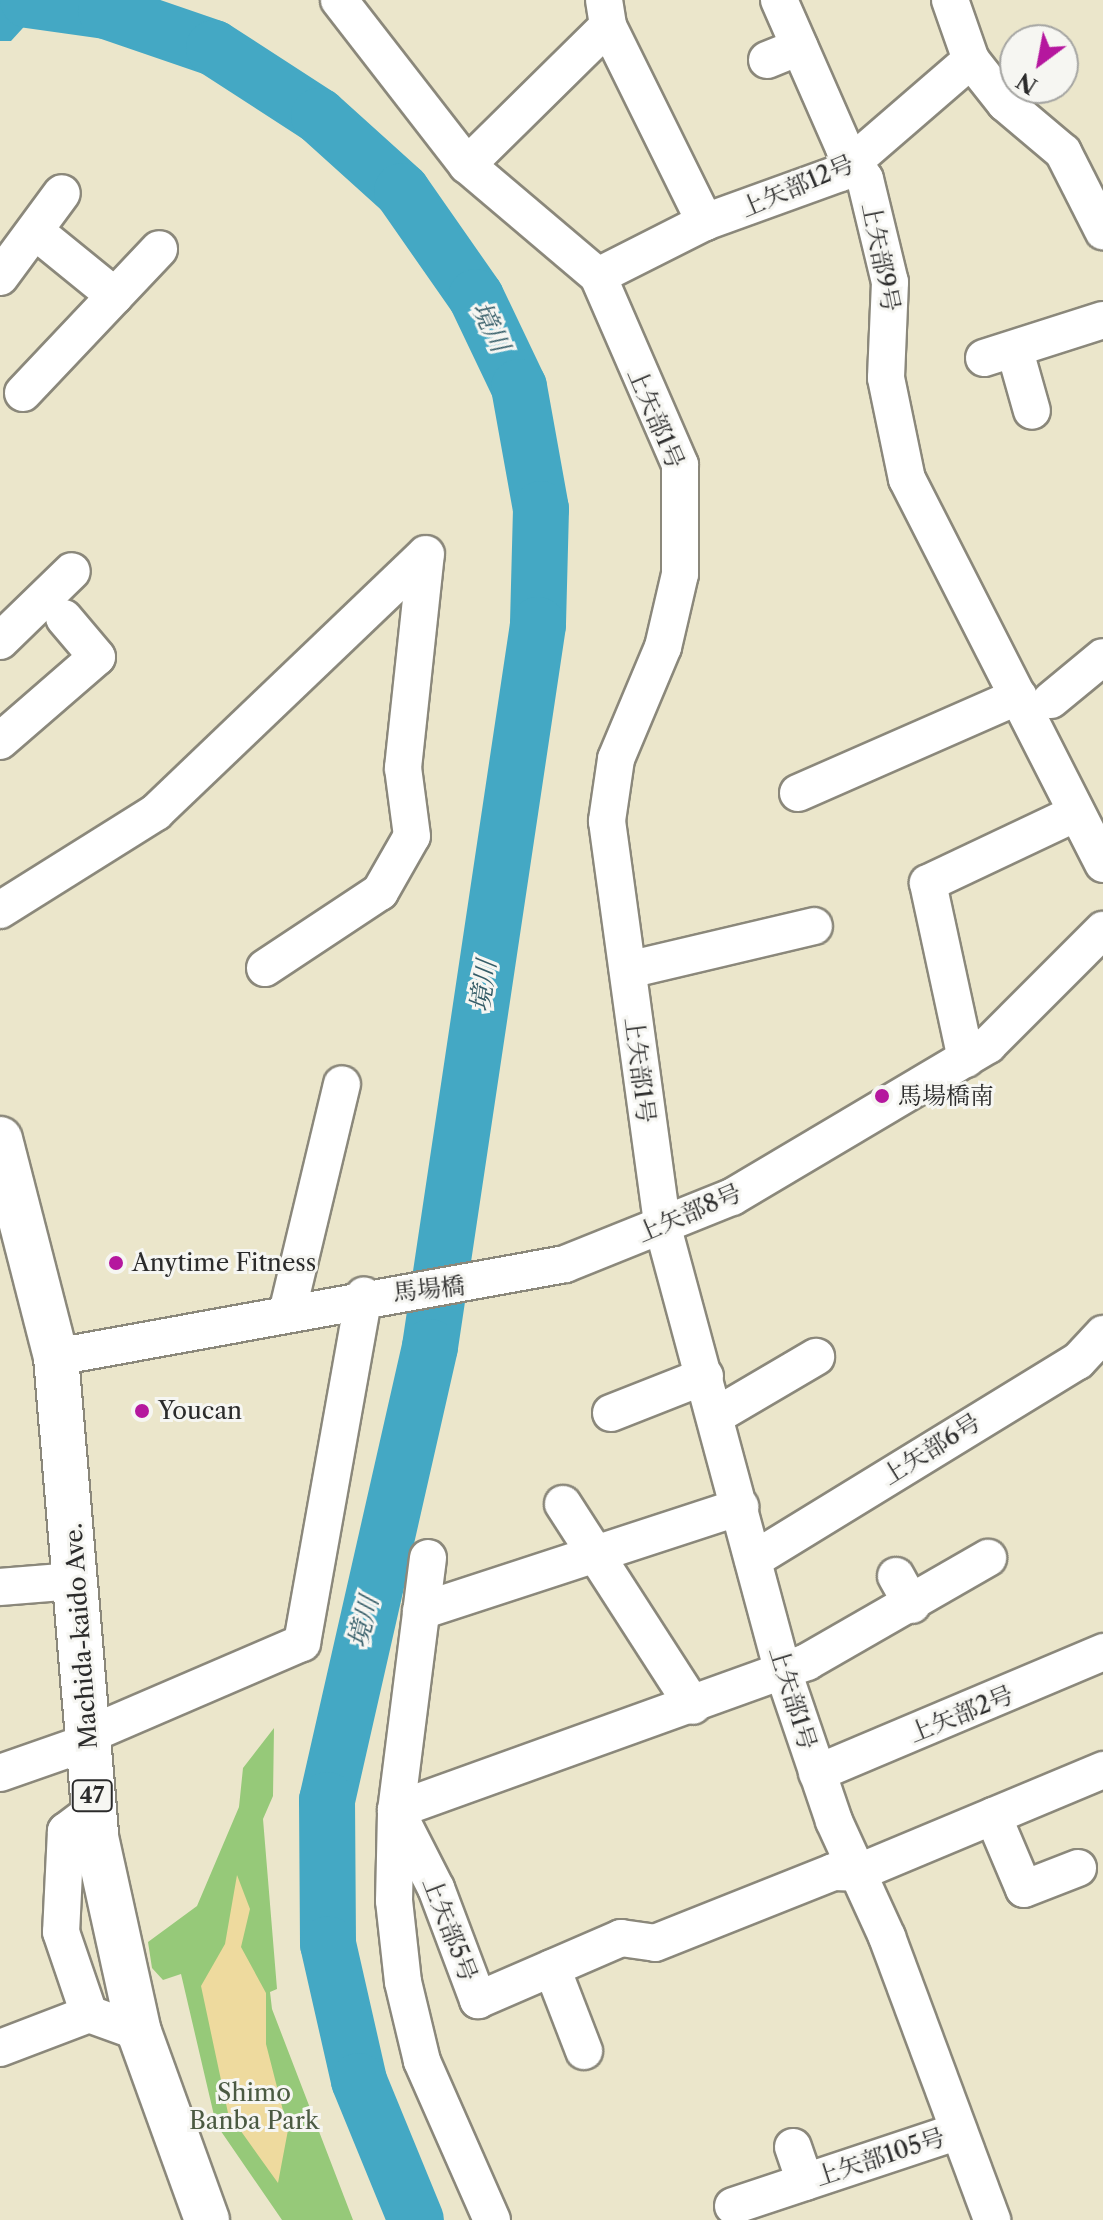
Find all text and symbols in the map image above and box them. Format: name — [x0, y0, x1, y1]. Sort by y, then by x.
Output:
north arrow — [999, 24, 1079, 104]
text: N — [1012, 67, 1042, 100]
street label: 上矢部12号 — [736, 149, 858, 223]
street label: 上矢部9号 — [856, 200, 906, 314]
water label: 境川 — [465, 297, 515, 357]
street label: 上矢部1号 — [622, 364, 690, 472]
water label: 境川 — [465, 958, 503, 1014]
street label: 上矢部1号 — [619, 1016, 661, 1124]
place label: 馬場橋南 — [898, 1082, 994, 1110]
marker: 馬場橋南 — [873, 1087, 891, 1105]
street label: 上矢部8号 — [633, 1178, 745, 1248]
place label: Anytime Fitness — [132, 1249, 316, 1277]
marker: Anytime Fitness — [107, 1254, 125, 1272]
street label: 馬場橋 — [392, 1271, 466, 1307]
place label: Youcan — [158, 1397, 242, 1425]
marker: Youcan — [133, 1402, 151, 1420]
street label: 上矢部6号 — [877, 1408, 985, 1490]
street label: Machida-kaido Ave. — [59, 1522, 103, 1750]
water label: 境川 — [343, 1593, 385, 1651]
street label: 上矢部1号 — [764, 1643, 822, 1753]
street label: 上矢部2号 — [905, 1680, 1017, 1748]
road number: 47 — [70, 1778, 114, 1814]
street label: 上矢部5号 — [417, 1873, 483, 1985]
park label: Shimo Banba Park — [189, 2079, 319, 2135]
street label: 上矢部105号 — [812, 2123, 948, 2191]

